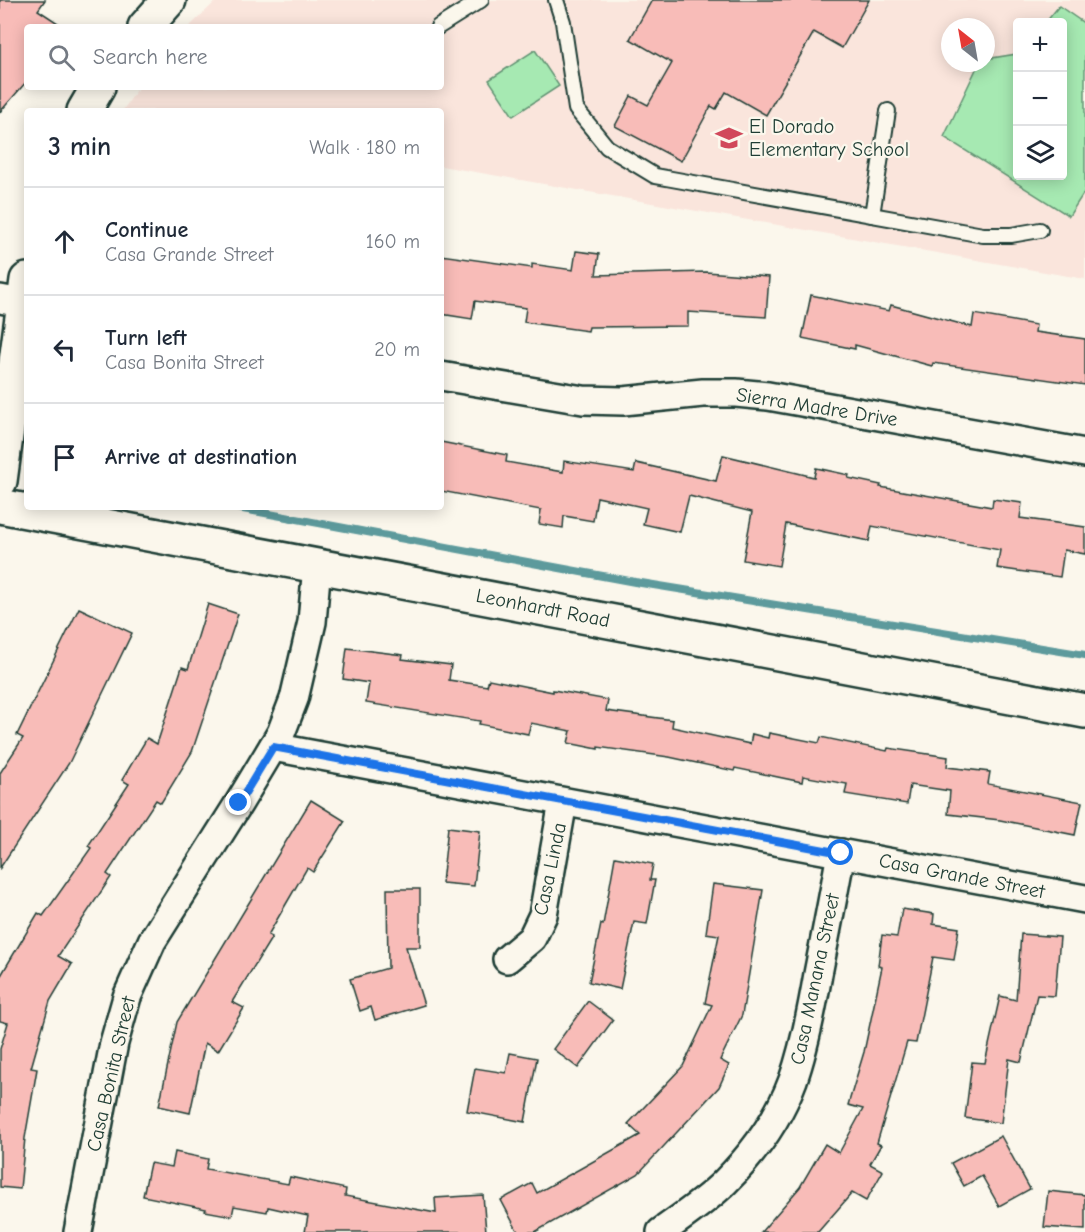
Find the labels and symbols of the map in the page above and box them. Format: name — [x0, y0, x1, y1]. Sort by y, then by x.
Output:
north arrow — [941, 18, 995, 72]
place label: El Dorado Elementary School — [749, 115, 909, 161]
school or university icon: El Dorado Elementary School — [714, 123, 744, 153]
street label: Sierra Madre Drive — [735, 383, 899, 431]
street label: Leonhardt Road — [474, 584, 612, 632]
route end — [225, 789, 251, 815]
street label: Casa Linda — [529, 820, 571, 918]
route start — [827, 839, 853, 865]
street label: Casa Grande Street — [877, 849, 1048, 904]
street label: Casa Manana Street — [786, 890, 845, 1067]
street label: Casa Bonita Street — [82, 993, 140, 1154]

